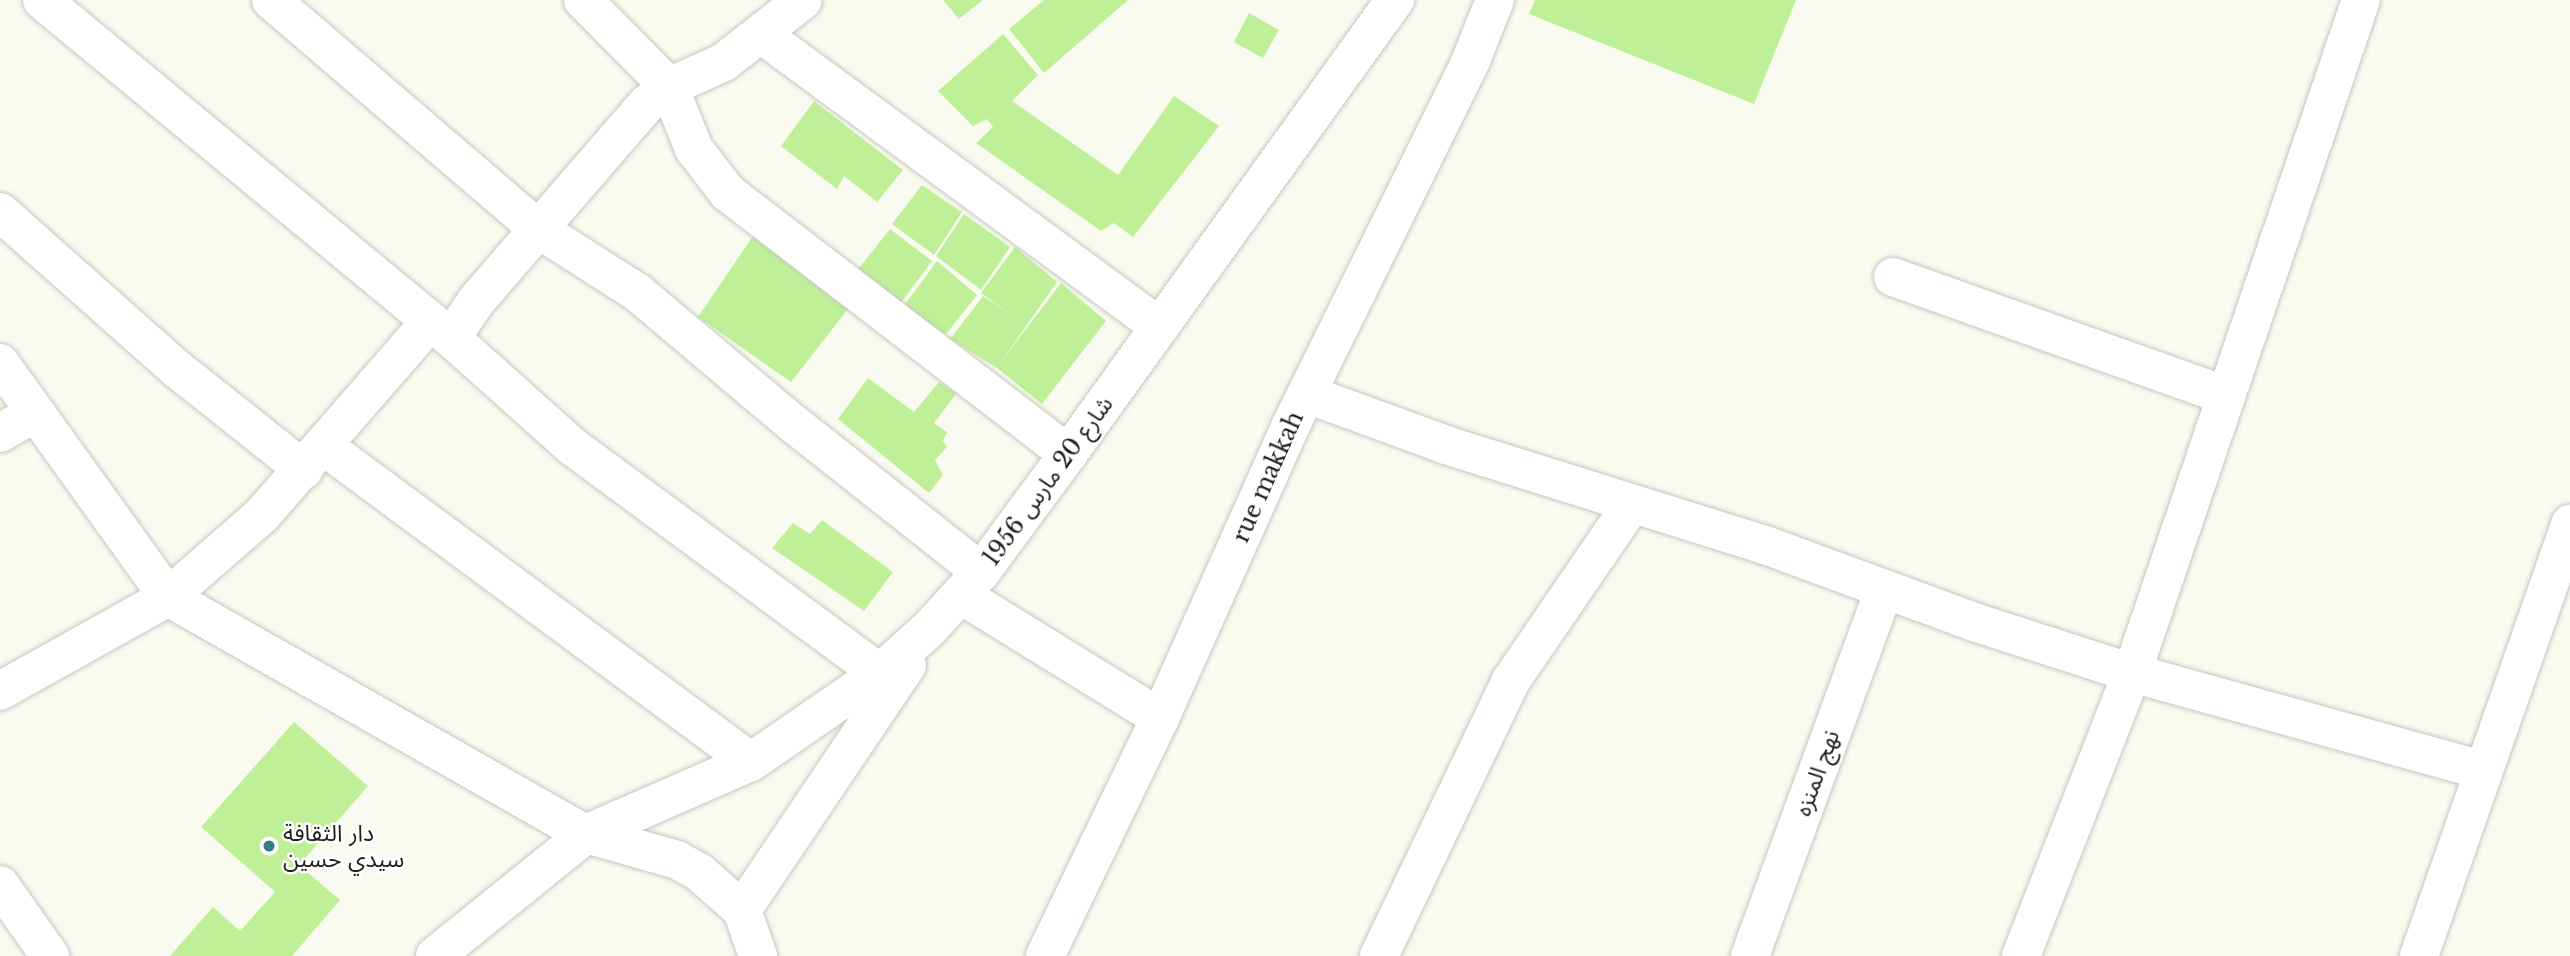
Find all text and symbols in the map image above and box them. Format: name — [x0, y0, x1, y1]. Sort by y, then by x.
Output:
street label: شارع 20 مارس 1956 — [977, 391, 1119, 571]
street label: rue makkah — [1227, 407, 1309, 547]
street label: نهج المنزه — [1789, 726, 1845, 820]
place label: دار الثقافة سيدي حسين — [283, 819, 404, 873]
marker: دار الثقافة سيدي حسين — [261, 838, 277, 854]

